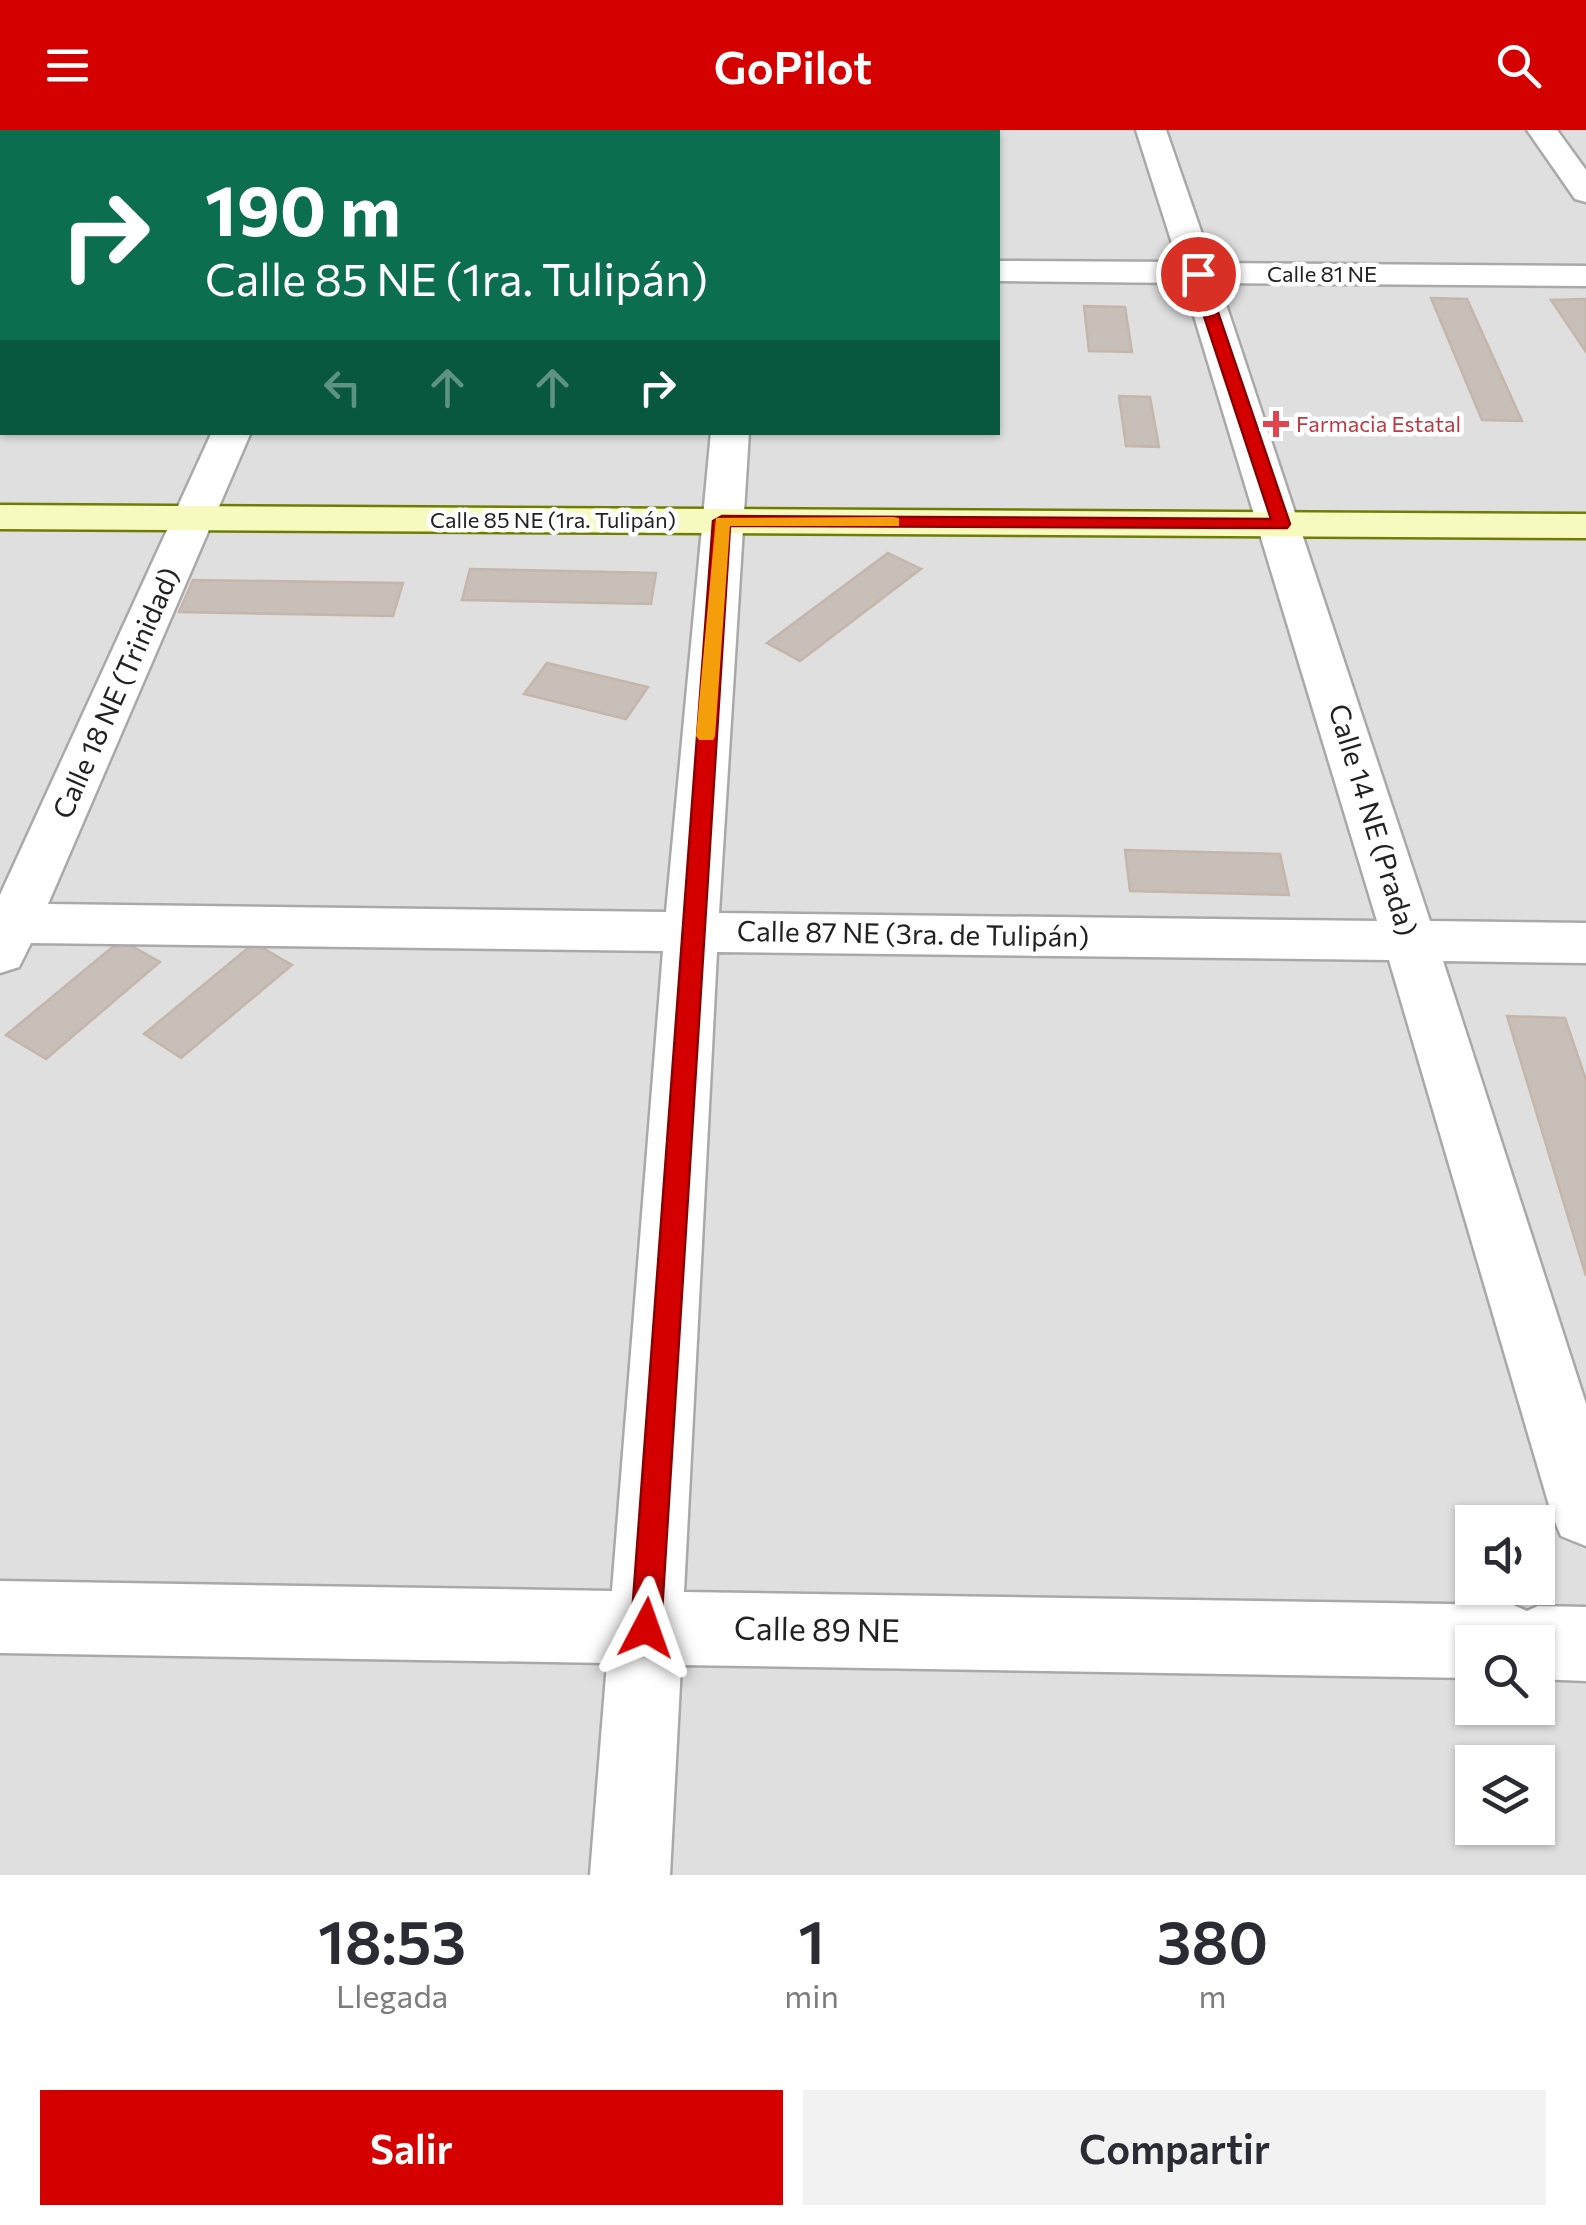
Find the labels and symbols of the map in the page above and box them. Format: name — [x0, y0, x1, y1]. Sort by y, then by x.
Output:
pin — [1156, 232, 1241, 317]
street label: Calle 81 NE — [1267, 260, 1377, 287]
place label: Farmacia Estatal — [1296, 410, 1461, 437]
marker: Farmacia Estatal — [1265, 413, 1287, 435]
street label: Calle 85 NE (1ra. Tulipán) — [430, 506, 676, 533]
street label: Calle 18 NE (Trinidad) — [44, 562, 186, 823]
street label: Calle 14 NE (Prada) — [1322, 700, 1425, 940]
street label: Calle 87 NE (3ra. de Tulipán) — [737, 913, 1089, 953]
position arrow — [594, 1576, 698, 1680]
street label: Calle 89 NE — [734, 1607, 900, 1649]

